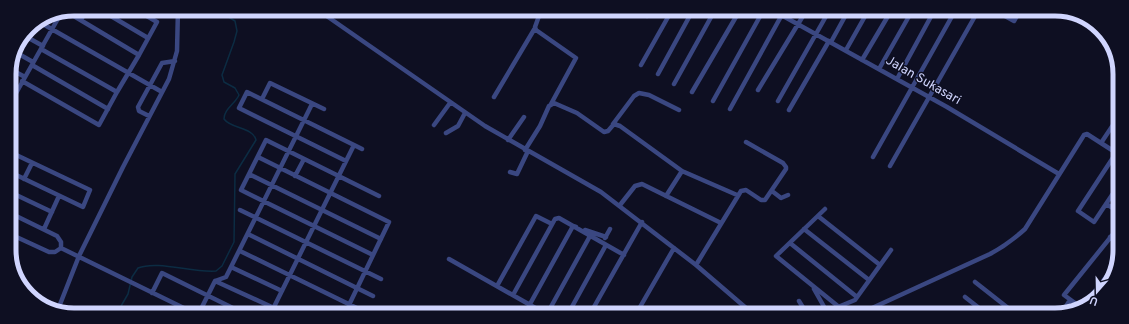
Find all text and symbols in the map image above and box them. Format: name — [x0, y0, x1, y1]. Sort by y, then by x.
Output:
street label: Jalan Sukasari — [882, 53, 964, 109]
north arrow — [1077, 272, 1117, 312]
text: U — [1088, 293, 1100, 308]

